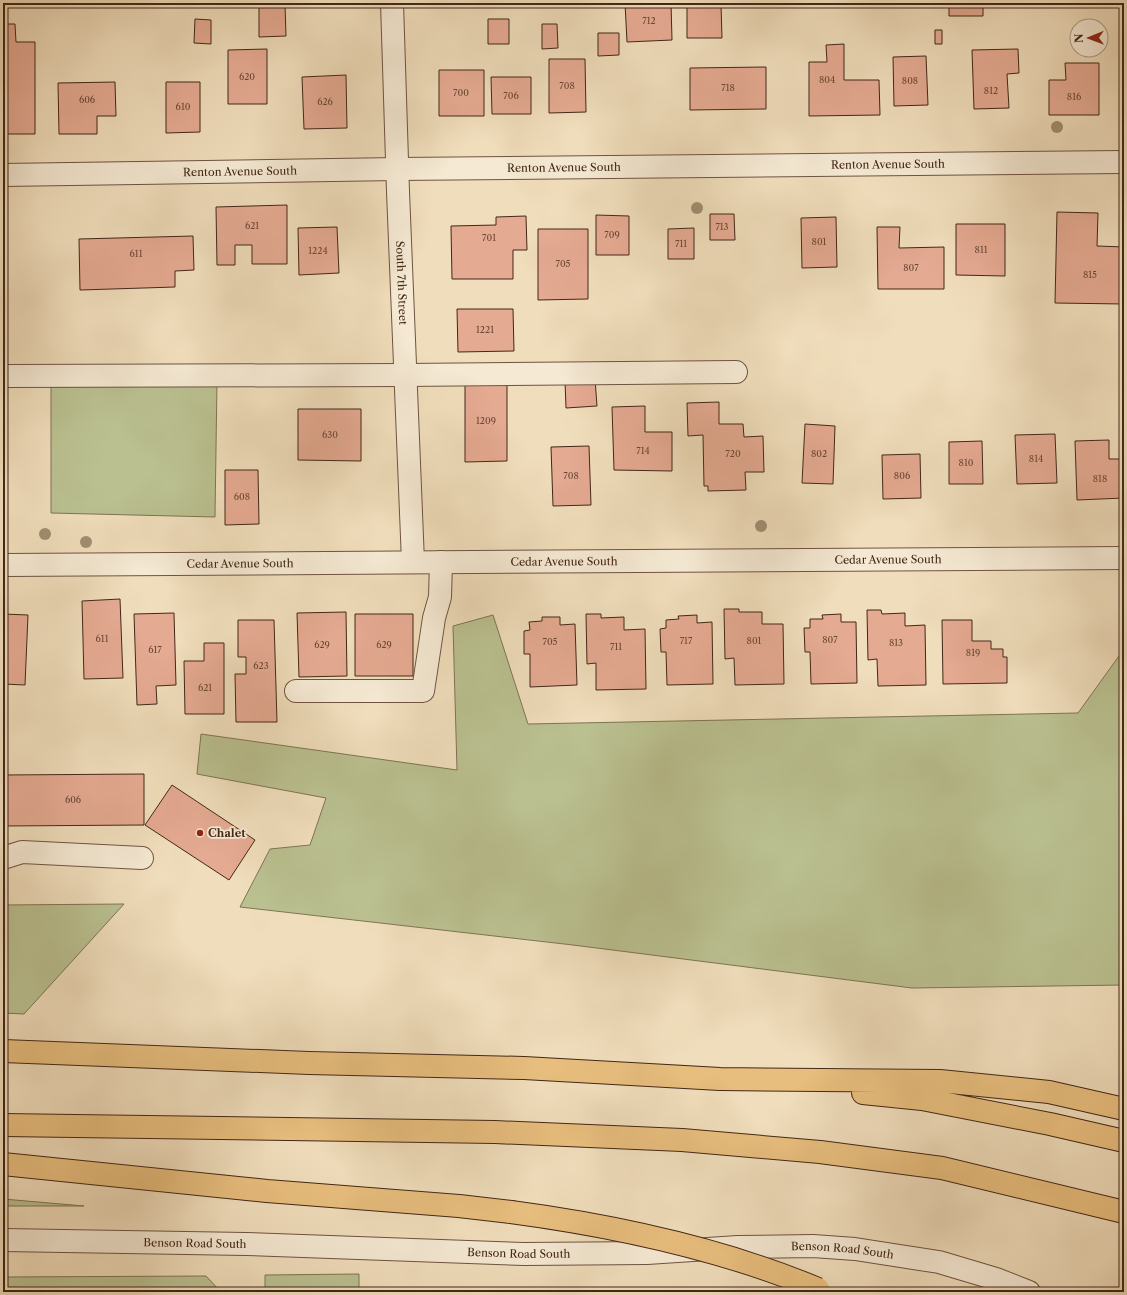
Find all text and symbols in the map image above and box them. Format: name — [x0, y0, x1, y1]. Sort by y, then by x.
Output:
house number: 712 — [642, 15, 656, 26]
north arrow — [1069, 18, 1109, 58]
text: N — [1072, 33, 1086, 43]
house number: 620 — [239, 71, 255, 82]
house number: 804 — [819, 74, 835, 85]
house number: 808 — [902, 75, 918, 86]
house number: 708 — [559, 80, 575, 91]
house number: 718 — [721, 82, 735, 93]
house number: 812 — [984, 85, 998, 96]
house number: 700 — [453, 87, 469, 98]
house number: 706 — [503, 90, 519, 101]
house number: 816 — [1067, 91, 1081, 102]
house number: 606 — [79, 94, 95, 105]
house number: 626 — [317, 96, 333, 107]
house number: 610 — [176, 101, 191, 112]
street label: Renton Avenue South — [831, 157, 945, 172]
street label: Renton Avenue South — [507, 160, 621, 175]
street label: Renton Avenue South — [183, 164, 297, 179]
house number: 621 — [245, 220, 259, 231]
house number: 713 — [715, 221, 729, 232]
house number: 709 — [604, 229, 620, 240]
house number: 701 — [482, 232, 496, 243]
house number: 801 — [812, 236, 827, 247]
house number: 711 — [675, 238, 687, 249]
street label: South 7th Street — [393, 240, 410, 325]
house number: 811 — [975, 244, 988, 255]
house number: 1224 — [308, 245, 328, 256]
house number: 611 — [130, 248, 143, 259]
house number: 705 — [555, 258, 571, 269]
house number: 807 — [903, 262, 919, 273]
house number: 815 — [1083, 269, 1097, 280]
house number: 1221 — [476, 324, 494, 335]
house number: 1209 — [476, 415, 496, 426]
house number: 630 — [322, 429, 338, 440]
house number: 714 — [636, 445, 650, 456]
house number: 720 — [725, 448, 741, 459]
house number: 802 — [811, 448, 827, 459]
house number: 814 — [1029, 453, 1043, 464]
house number: 810 — [959, 457, 974, 468]
house number: 708 — [563, 470, 579, 481]
house number: 806 — [894, 470, 910, 481]
house number: 818 — [1093, 473, 1107, 484]
house number: 608 — [234, 491, 250, 502]
street label: Cedar Avenue South — [834, 552, 942, 567]
street label: Cedar Avenue South — [510, 554, 618, 569]
street label: Cedar Avenue South — [186, 556, 294, 571]
house number: 611 — [96, 633, 109, 644]
house number: 807 — [822, 634, 838, 645]
house number: 717 — [680, 635, 693, 646]
house number: 801 — [747, 635, 762, 646]
house number: 705 — [542, 636, 558, 647]
house number: 813 — [889, 637, 903, 648]
house number: 629 — [314, 639, 330, 650]
house number: 629 — [376, 639, 392, 650]
house number: 711 — [610, 641, 622, 652]
house number: 617 — [148, 644, 162, 655]
house number: 819 — [966, 647, 980, 658]
house number: 623 — [253, 660, 269, 671]
house number: 621 — [198, 682, 212, 693]
house number: 606 — [65, 794, 81, 805]
place label: Chalet — [208, 826, 246, 840]
marker: Chalet — [195, 828, 205, 838]
street label: Benson Road South — [143, 1235, 247, 1251]
street label: Benson Road South — [791, 1239, 895, 1262]
street label: Benson Road South — [467, 1245, 571, 1261]

